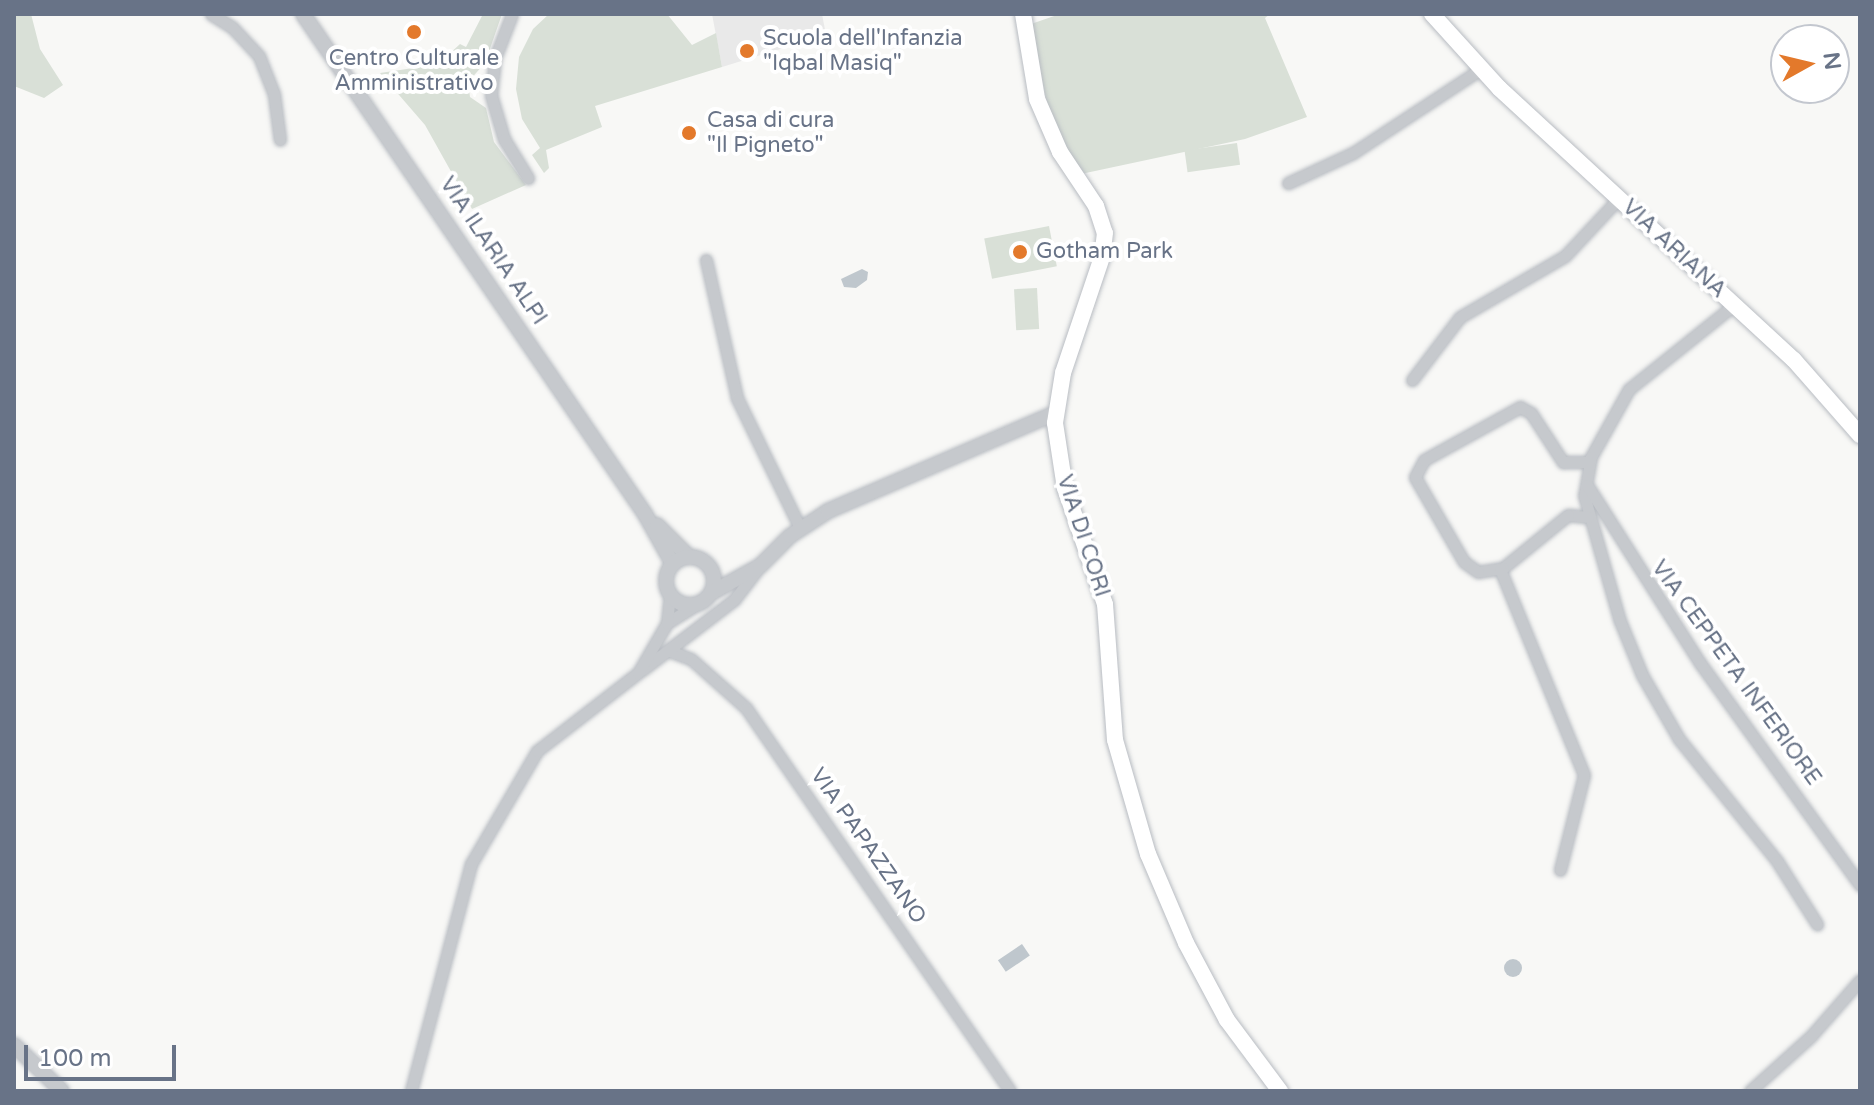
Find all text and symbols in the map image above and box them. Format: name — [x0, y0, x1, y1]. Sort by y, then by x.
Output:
marker: Centro Culturale Amministrativo — [405, 23, 423, 41]
north arrow — [1770, 24, 1850, 104]
place label: Scuola dell'Infanzia "Iqbal Masiq" — [763, 25, 963, 76]
marker: Scuola dell'Infanzia "Iqbal Masiq" — [738, 42, 756, 60]
place label: Centro Culturale Amministrativo — [329, 45, 499, 96]
text: N — [1818, 50, 1846, 71]
place label: Casa di cura "Il Pigneto" — [707, 107, 834, 158]
marker: Casa di cura "Il Pigneto" — [678, 122, 700, 144]
street label: VIA ILARIA ALPI — [434, 172, 552, 330]
street label: VIA ARIANA — [1617, 194, 1731, 304]
place label: Gotham Park — [1036, 239, 1173, 265]
marker: Gotham Park — [1011, 243, 1029, 261]
street label: VIA DI CORI — [1051, 472, 1115, 600]
street label: VIA CEPPETA INFERIORE — [1645, 555, 1827, 791]
street label: VIA PAPAZZANO — [804, 763, 932, 929]
scale bar — [28, 1029, 180, 1079]
text: 100 m — [38, 1044, 112, 1073]

